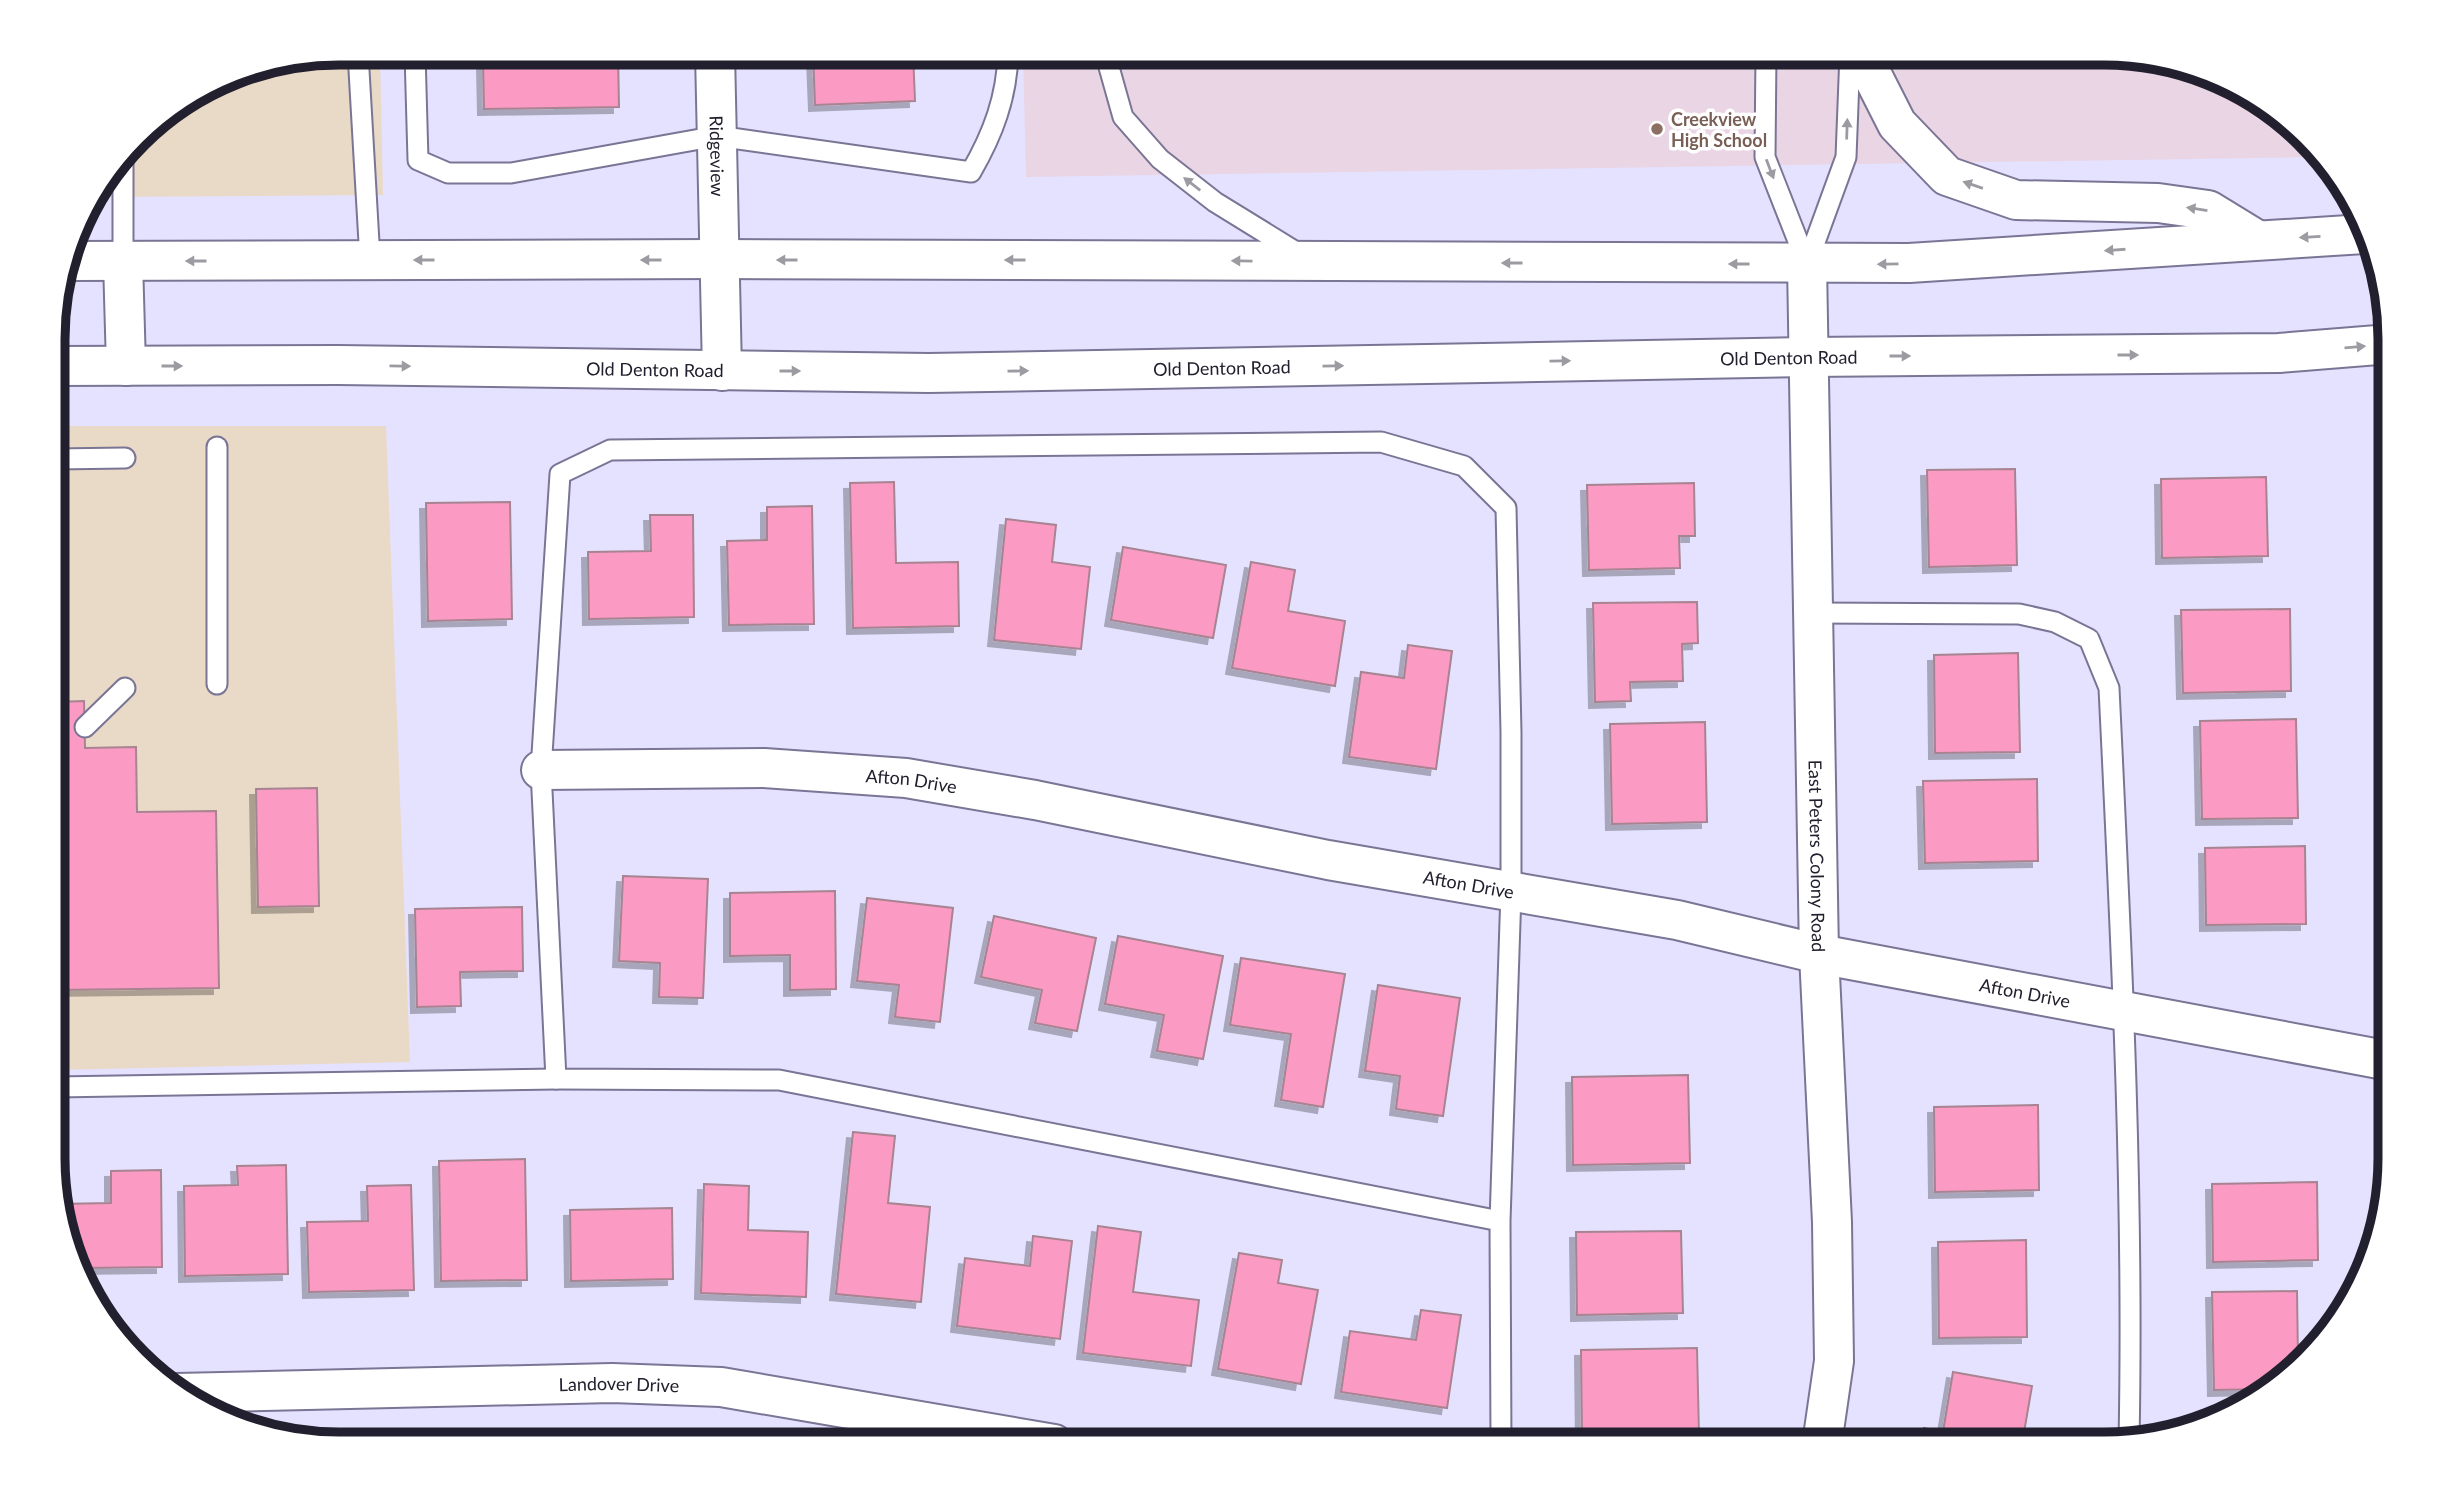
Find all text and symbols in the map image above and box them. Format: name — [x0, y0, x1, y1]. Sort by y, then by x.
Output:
place label: Creekview High School — [1671, 108, 1767, 151]
street label: Ridgeview — [705, 115, 729, 197]
one-way arrow — [1842, 118, 1853, 140]
marker: Creekview High School — [1649, 121, 1665, 137]
one-way arrow — [1764, 158, 1775, 179]
one-way arrow — [1183, 178, 1201, 192]
one-way arrow — [1962, 179, 1983, 190]
one-way arrow — [2186, 203, 2208, 214]
one-way arrow — [2299, 232, 2321, 243]
one-way arrow — [2104, 245, 2126, 256]
one-way arrow — [412, 254, 434, 266]
one-way arrow — [640, 254, 662, 266]
one-way arrow — [776, 254, 798, 266]
one-way arrow — [1004, 254, 1026, 266]
one-way arrow — [185, 255, 207, 267]
one-way arrow — [1231, 255, 1253, 266]
one-way arrow — [1500, 257, 1522, 269]
one-way arrow — [1728, 258, 1750, 270]
one-way arrow — [1877, 258, 1899, 269]
one-way arrow — [2344, 341, 2366, 352]
street label: Old Denton Road — [1720, 346, 1858, 370]
one-way arrow — [2117, 349, 2139, 360]
one-way arrow — [1890, 350, 1912, 362]
street label: Old Denton Road — [1153, 355, 1291, 380]
one-way arrow — [1549, 356, 1571, 367]
street label: Old Denton Road — [586, 357, 724, 381]
one-way arrow — [161, 360, 183, 372]
one-way arrow — [389, 360, 411, 372]
one-way arrow — [1322, 360, 1344, 372]
one-way arrow — [780, 365, 802, 377]
one-way arrow — [1007, 366, 1029, 377]
street label: East Peters Colony Road — [1805, 759, 1830, 952]
street label: Afton Drive — [865, 764, 959, 798]
street label: Afton Drive — [1421, 866, 1516, 903]
street label: Afton Drive — [1978, 973, 2072, 1012]
street label: Landover Drive — [558, 1372, 680, 1396]

